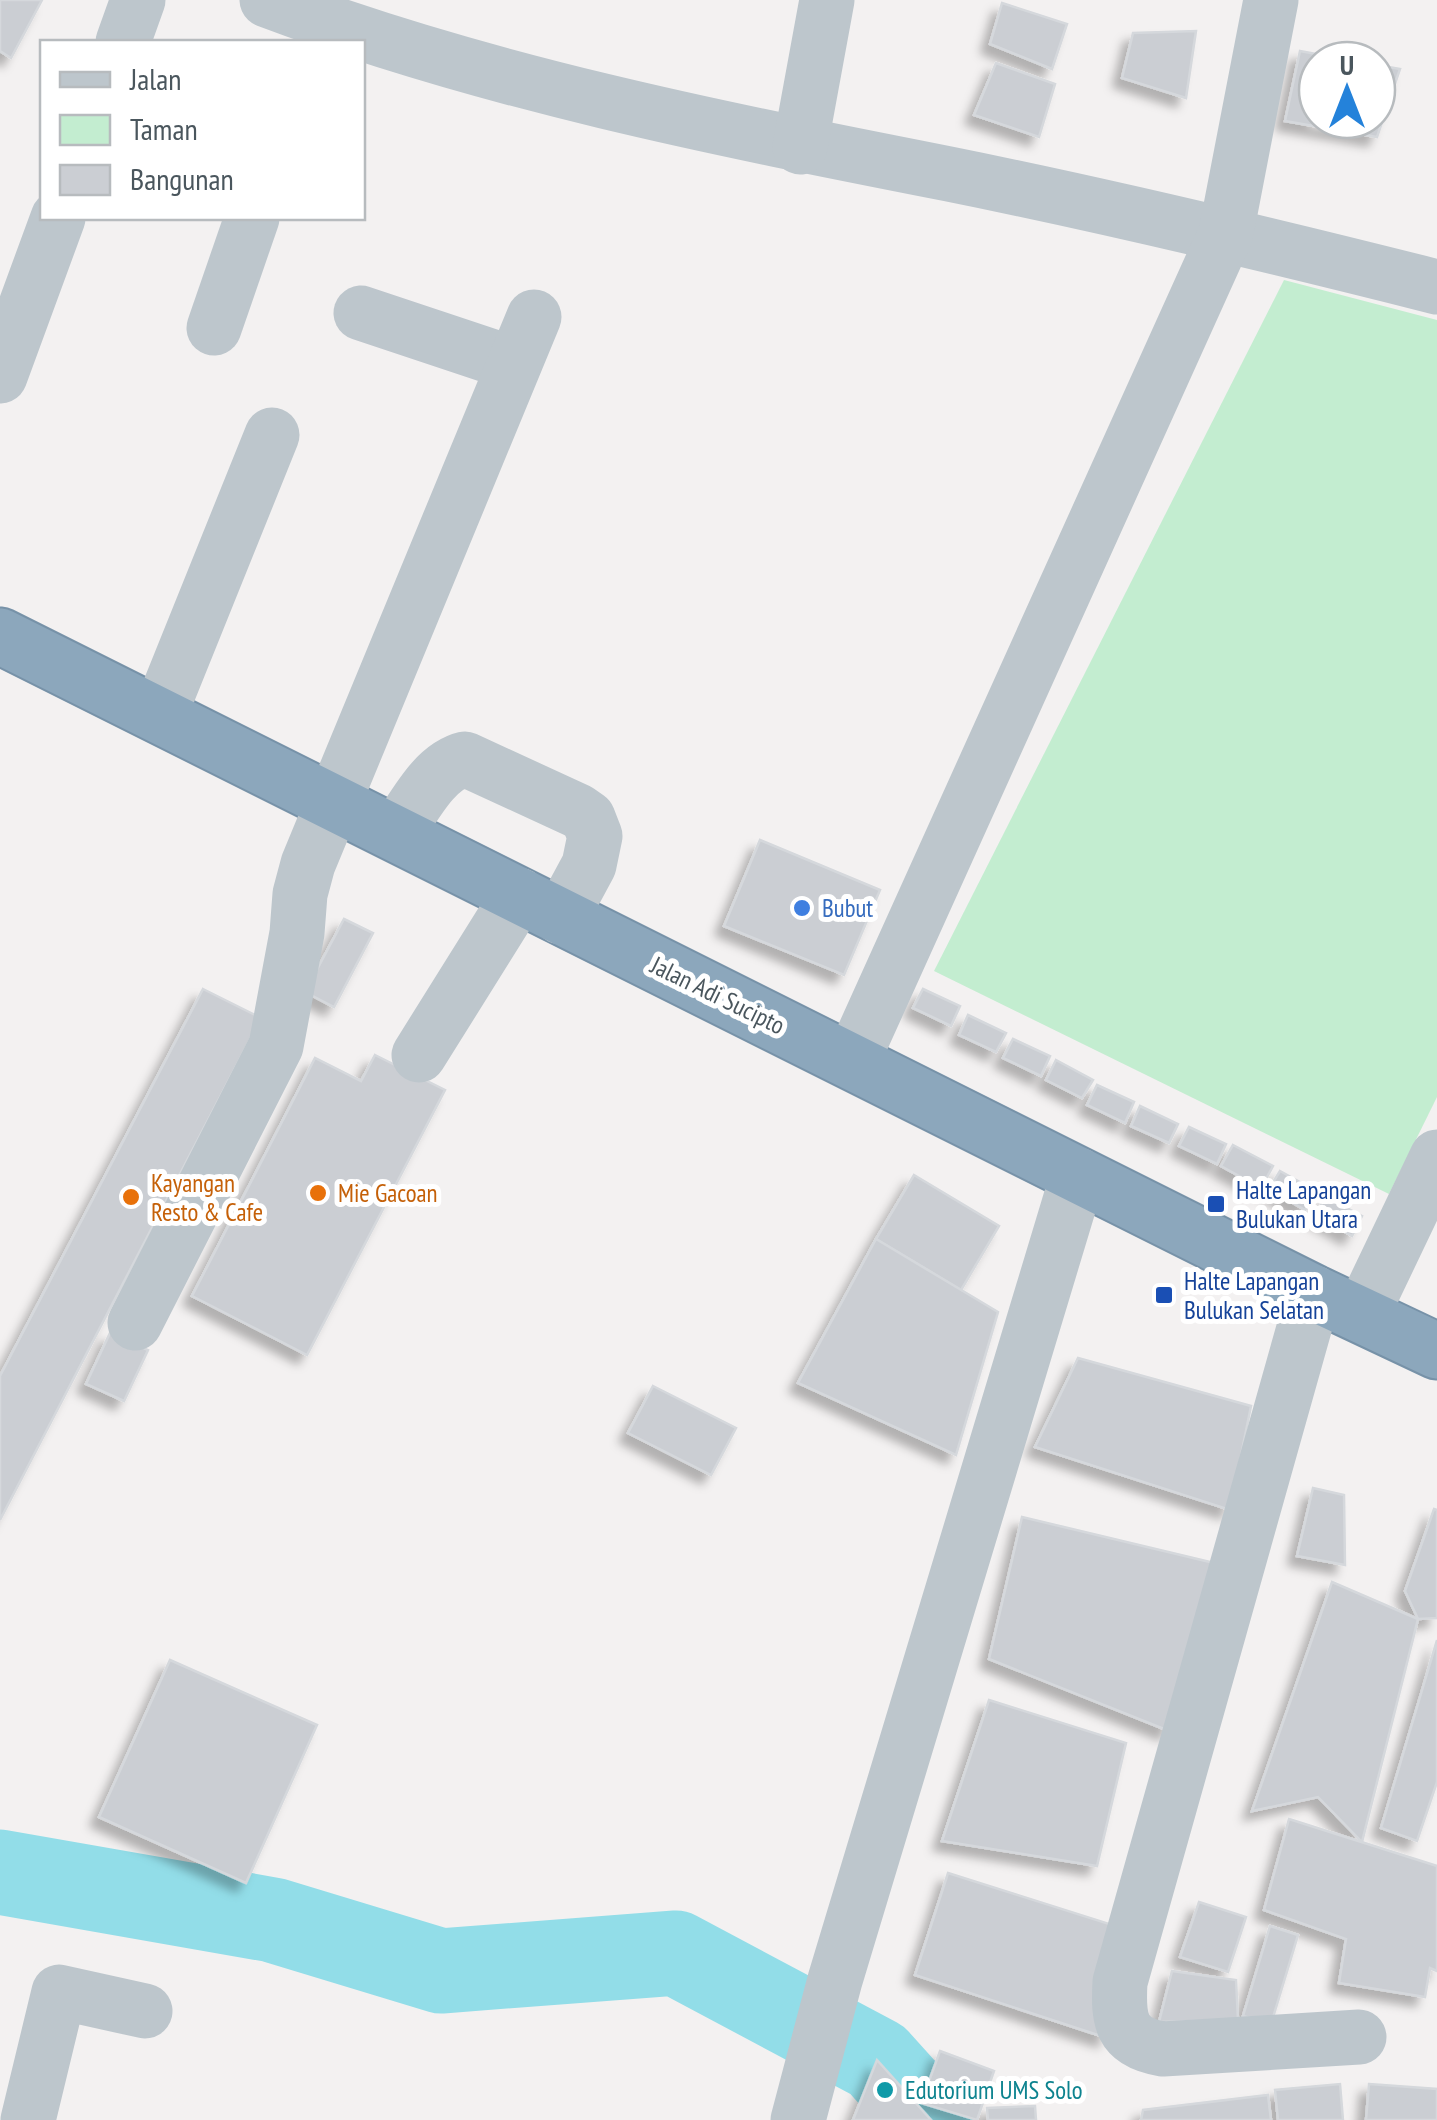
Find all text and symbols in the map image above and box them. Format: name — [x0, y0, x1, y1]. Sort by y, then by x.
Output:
legend — [40, 40, 365, 220]
north arrow — [1297, 40, 1397, 140]
text: U — [1340, 46, 1354, 83]
text: Jalan — [129, 59, 181, 98]
text: Taman — [130, 109, 198, 148]
text: Bangunan — [130, 159, 234, 198]
place label: Bubut — [822, 892, 873, 924]
marker: Bubut — [791, 897, 813, 919]
street label: Jalan Adi Sucipto — [645, 948, 790, 1041]
place label: Kayangan Resto & Cafe — [151, 1167, 263, 1228]
place label: Halte Lapangan Bulukan Utara — [1236, 1174, 1371, 1235]
place label: Mie Gacoan — [338, 1177, 438, 1209]
marker: Mie Gacoan — [307, 1182, 329, 1204]
marker: Kayangan Resto & Cafe — [120, 1186, 142, 1208]
marker: Halte Lapangan Bulukan Utara — [1205, 1193, 1227, 1215]
place label: Halte Lapangan Bulukan Selatan — [1184, 1265, 1324, 1326]
marker: Halte Lapangan Bulukan Selatan — [1153, 1284, 1175, 1306]
place label: Edutorium UMS Solo — [905, 2074, 1083, 2106]
marker: Edutorium UMS Solo — [874, 2079, 896, 2101]

